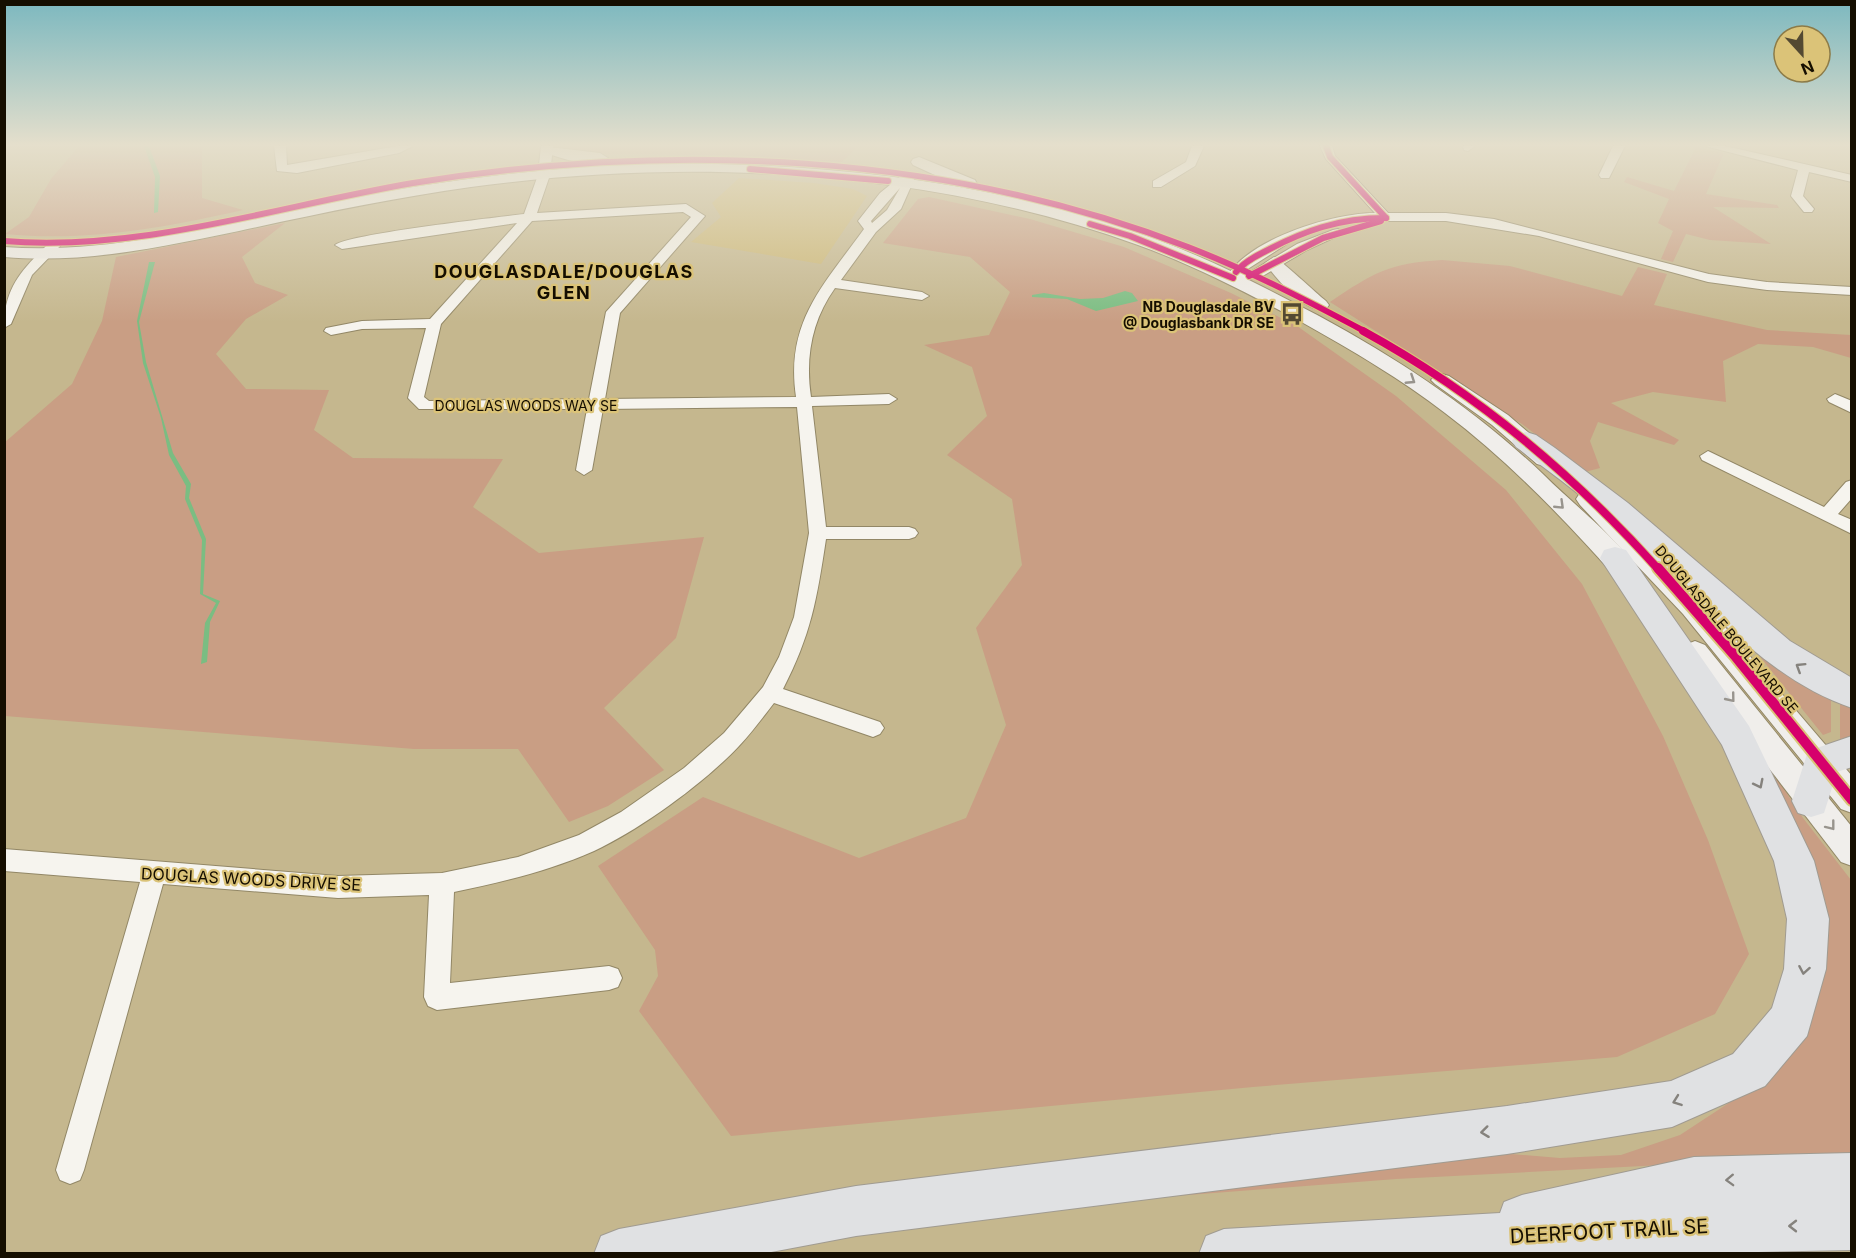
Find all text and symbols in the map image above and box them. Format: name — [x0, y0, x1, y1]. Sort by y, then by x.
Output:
north arrow — [1772, 24, 1832, 84]
text: N — [1798, 56, 1817, 79]
district label: DOUGLASDALE/DOUGLAS GLEN — [434, 261, 694, 303]
place label: NB Douglasdale BV @ Douglasbank DR SE — [1123, 298, 1275, 331]
bus stop icon: NB Douglasdale BV @ Douglasbank DR SE — [1279, 301, 1305, 327]
one-way arrow — [1405, 372, 1415, 384]
street label: DOUGLAS WOODS WAY SE — [435, 397, 617, 414]
one-way arrow — [1552, 498, 1563, 509]
street label: DOUGLASDALE BOULEVARD SE — [1652, 542, 1802, 716]
one-way arrow — [1796, 663, 1807, 674]
one-way arrow — [1724, 691, 1735, 702]
one-way arrow — [1752, 778, 1763, 789]
one-way arrow — [1824, 820, 1835, 831]
street label: DOUGLAS WOODS DRIVE SE — [141, 863, 361, 895]
one-way arrow — [1798, 965, 1811, 975]
one-way arrow — [1672, 1093, 1683, 1106]
one-way arrow — [1481, 1126, 1490, 1138]
one-way arrow — [1726, 1174, 1735, 1187]
street label: DEERFOOT TRAIL SE — [1509, 1214, 1709, 1248]
one-way arrow — [1789, 1220, 1798, 1232]

